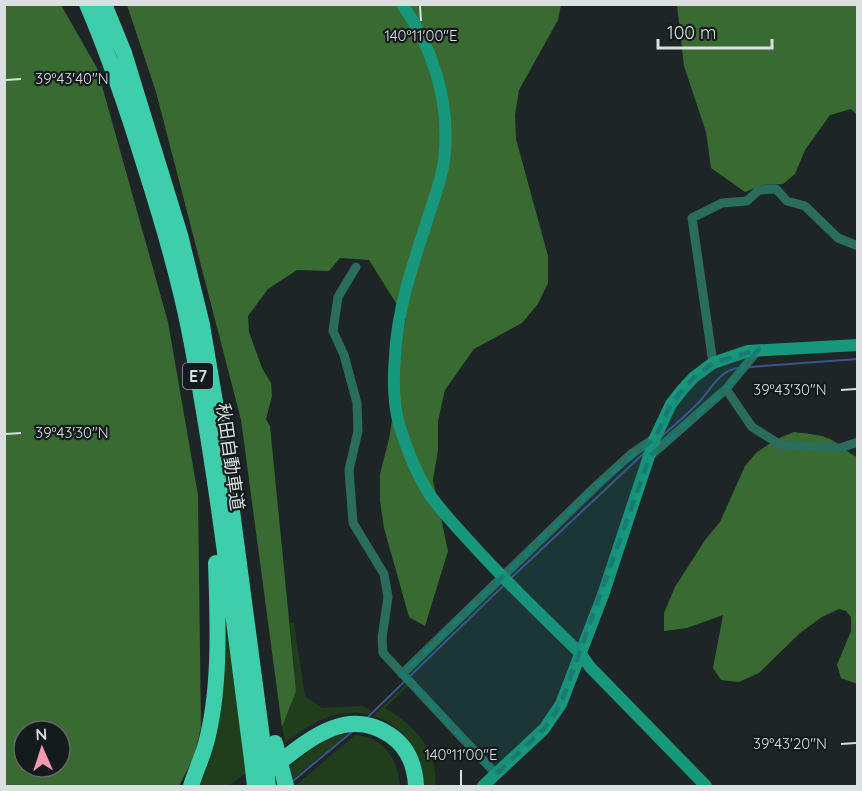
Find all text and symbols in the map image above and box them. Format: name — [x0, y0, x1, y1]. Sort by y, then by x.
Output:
scale bar — [658, 12, 772, 50]
text: 100 m — [667, 21, 716, 44]
text: 140°11'00"E — [384, 26, 458, 45]
text: 39°43'40"N — [35, 69, 109, 88]
road number: E7 — [183, 363, 213, 389]
text: 39°43'30"N — [753, 380, 827, 399]
street label: 秋田自動車道 — [212, 402, 249, 512]
text: 39°43'30"N — [35, 423, 109, 442]
north arrow — [12, 719, 72, 779]
text: N — [35, 724, 48, 744]
text: 39°43'20"N — [753, 734, 827, 753]
text: 140°11'00"E — [424, 745, 498, 764]

